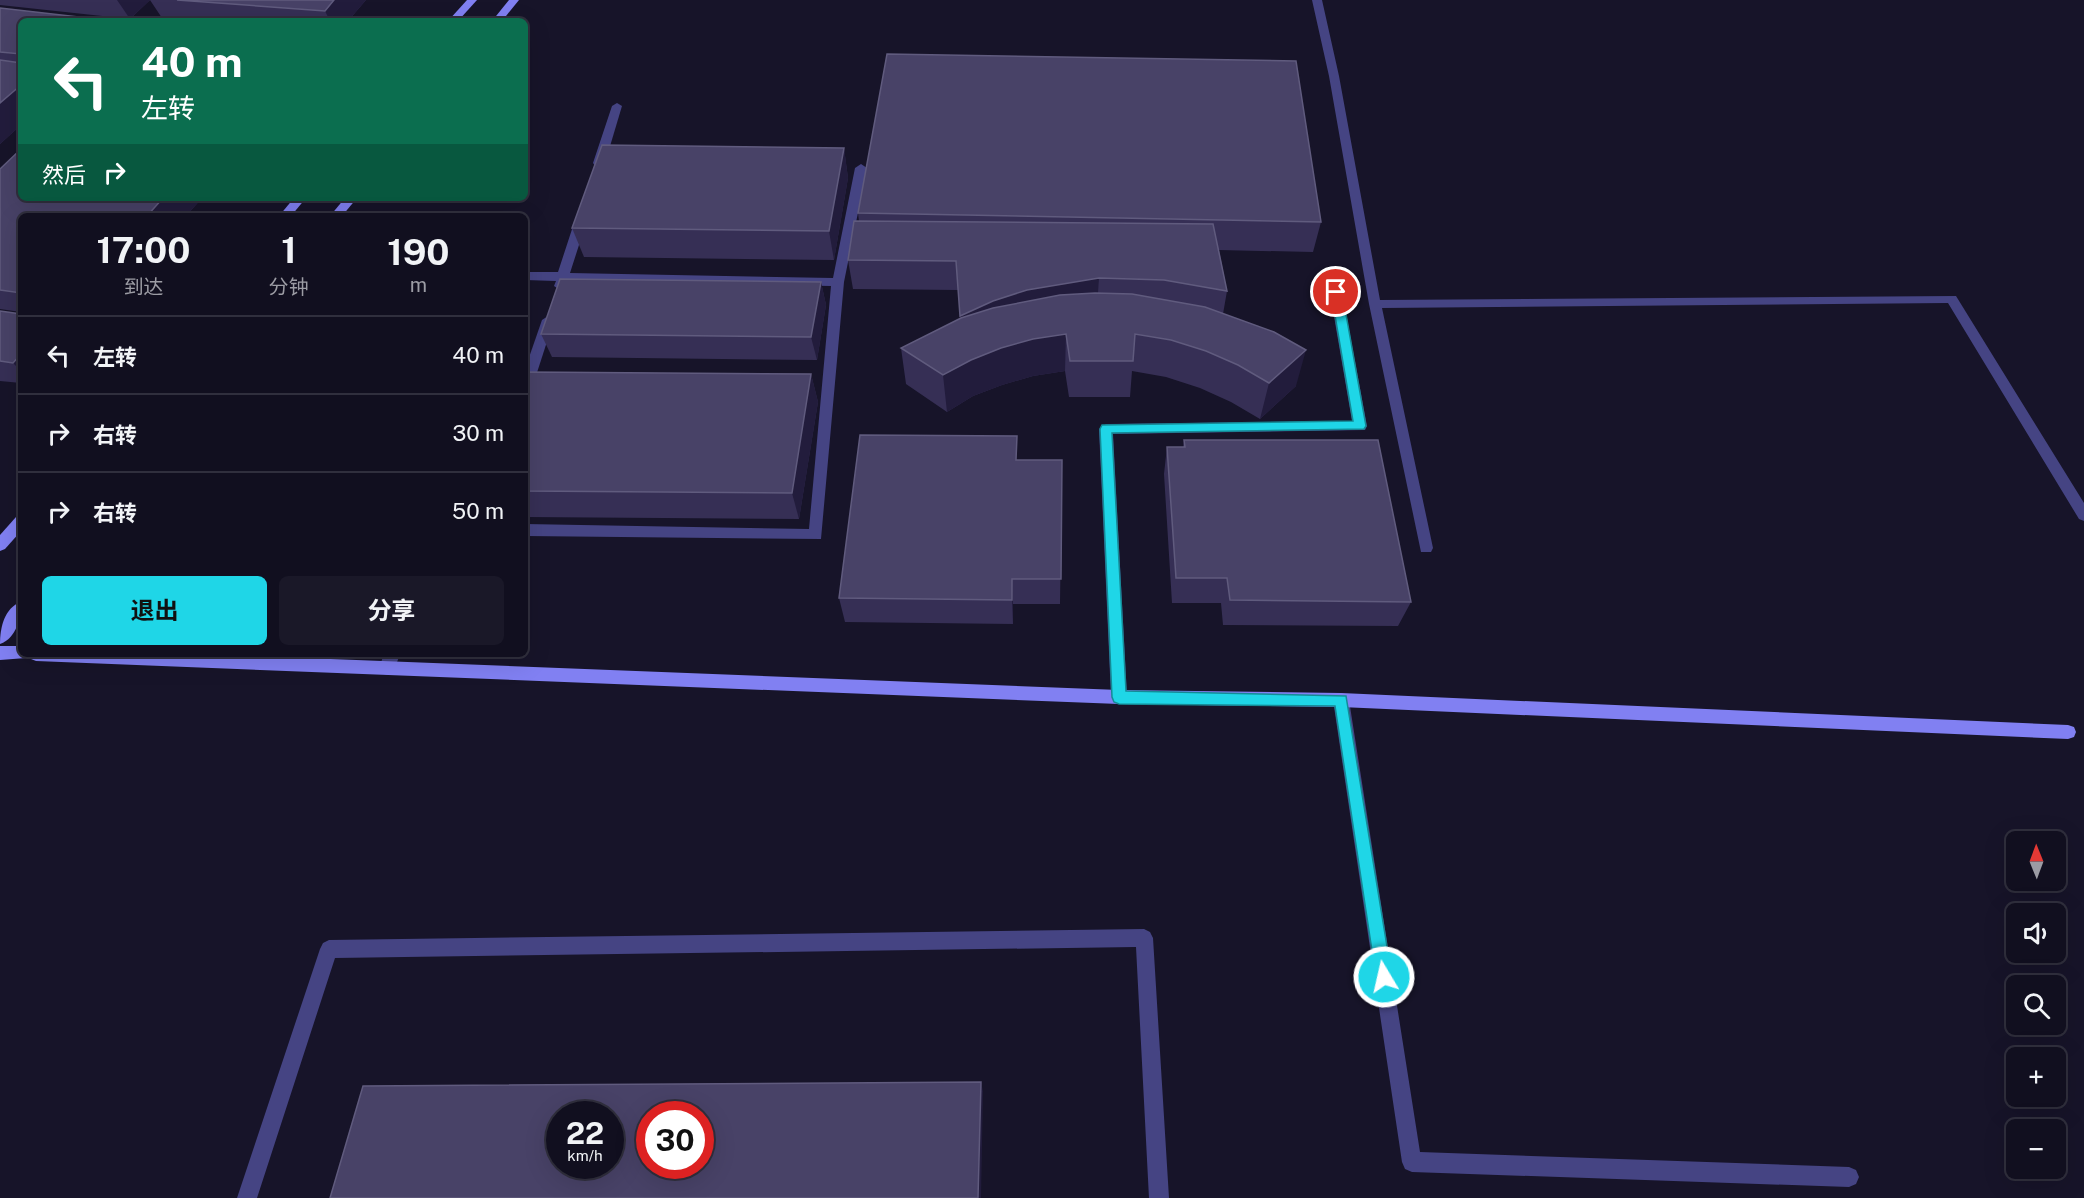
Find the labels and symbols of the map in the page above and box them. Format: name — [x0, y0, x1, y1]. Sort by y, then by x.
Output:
pin — [1310, 266, 1361, 317]
north arrow — [2006, 831, 2066, 891]
position arrow — [1352, 945, 1416, 1009]
speed limit sign: 30 — [636, 1101, 714, 1179]

